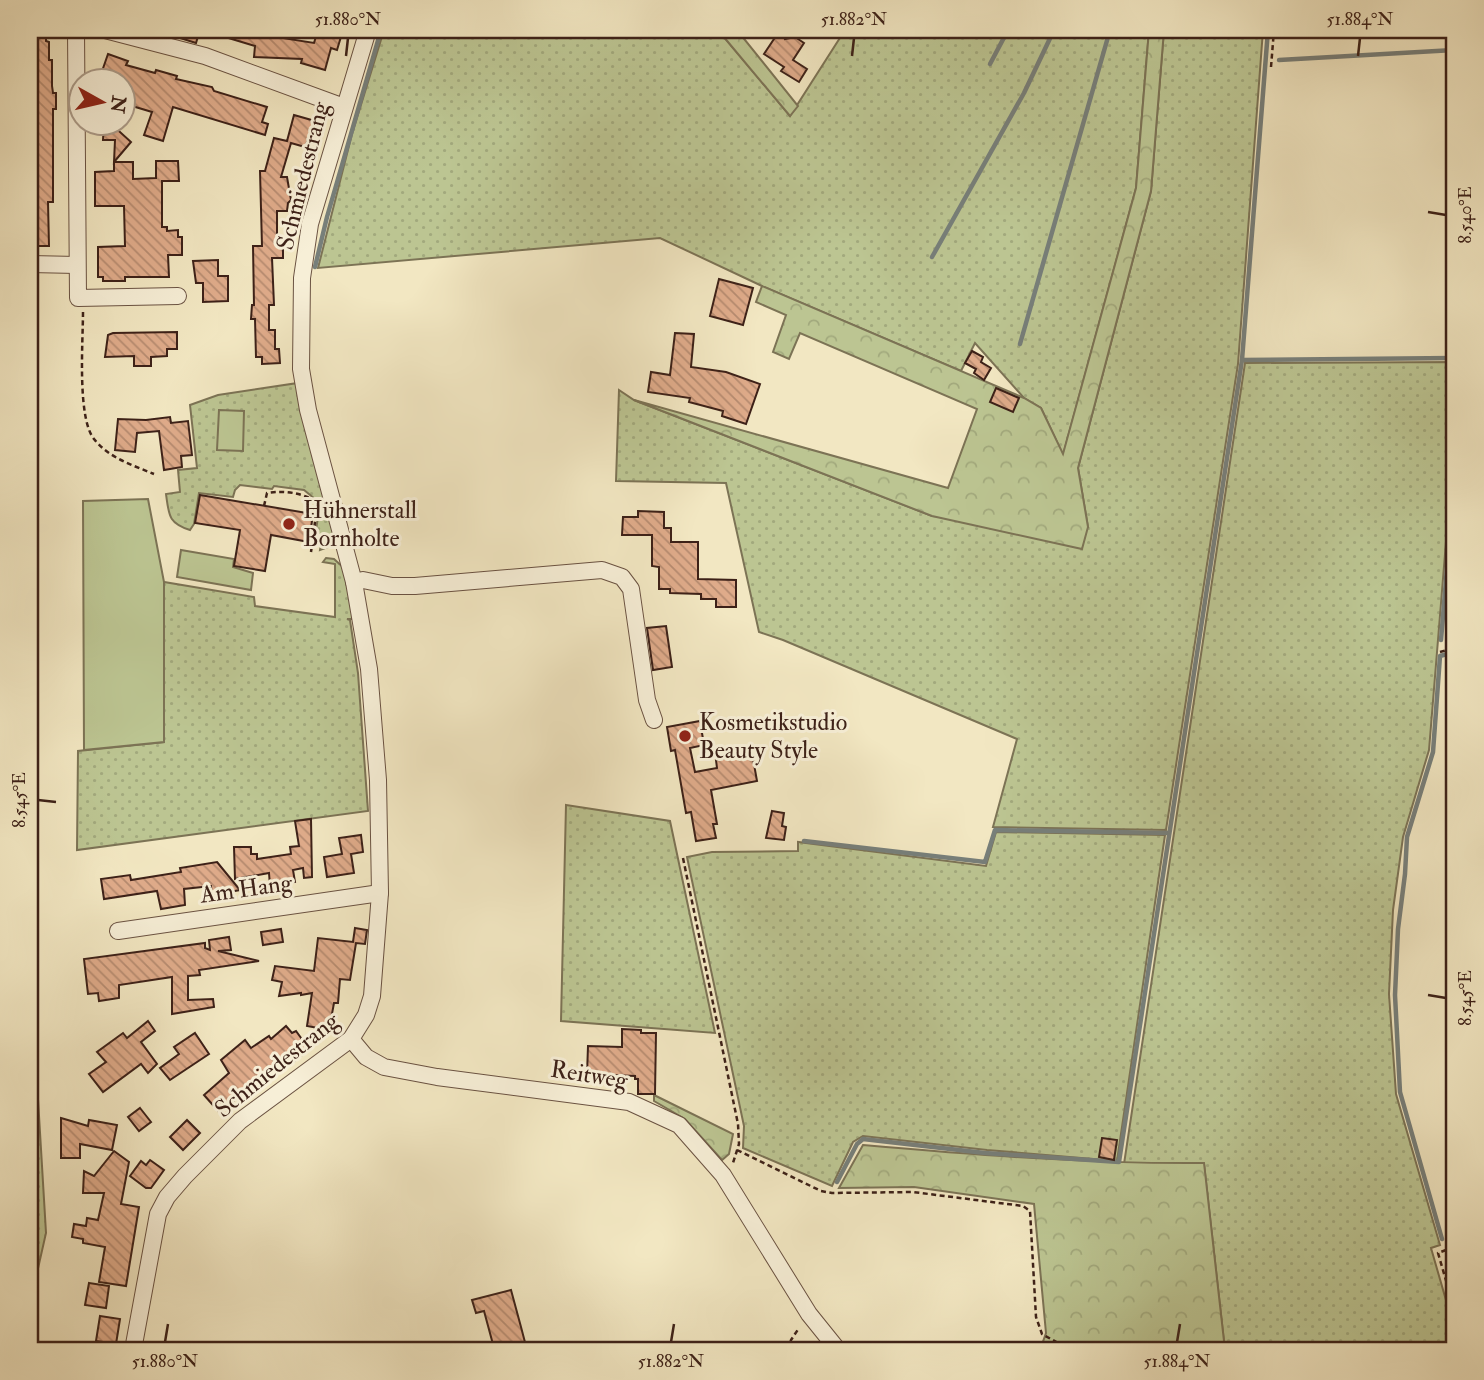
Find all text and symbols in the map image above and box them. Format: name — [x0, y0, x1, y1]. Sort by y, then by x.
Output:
text: 51.880°N — [315, 8, 381, 31]
text: 51.882°N — [821, 8, 887, 31]
text: 51.884°N — [1327, 8, 1393, 31]
north arrow — [66, 66, 136, 136]
text: N — [105, 93, 131, 115]
street label: Schmiedestrang — [270, 98, 337, 253]
text: 8.540°E — [1454, 186, 1477, 244]
place label: Hühnerstall Bornholte — [303, 495, 417, 554]
marker: Hühnerstall Bornholte — [281, 516, 297, 532]
place label: Kosmetikstudio Beauty Style — [699, 707, 847, 766]
marker: Kosmetikstudio Beauty Style — [677, 728, 693, 744]
text: 8.545°E — [8, 772, 31, 828]
street label: Am Hang — [197, 867, 295, 911]
text: 8.545°E — [1454, 970, 1477, 1026]
street label: Schmiedestrang — [208, 1005, 347, 1125]
street label: Reitweg — [548, 1054, 631, 1097]
text: 51.880°N — [132, 1350, 198, 1373]
text: 51.882°N — [638, 1350, 704, 1373]
text: 51.884°N — [1144, 1350, 1210, 1373]

